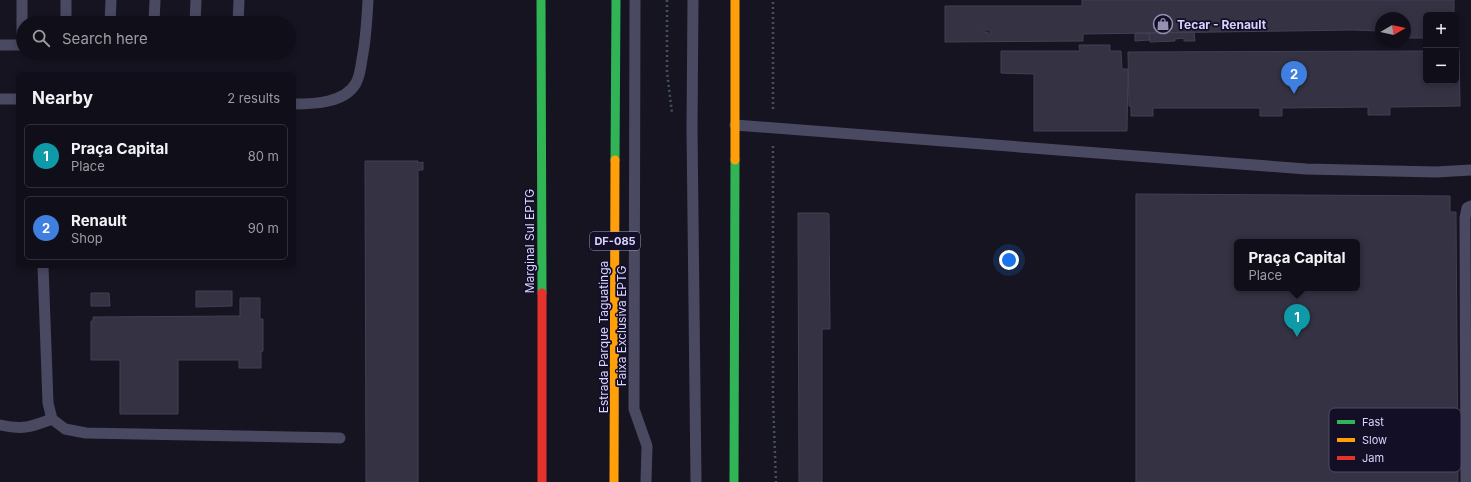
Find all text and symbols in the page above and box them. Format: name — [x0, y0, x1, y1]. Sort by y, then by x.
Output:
north arrow — [1375, 12, 1411, 48]
map controls — [1423, 12, 1459, 84]
button: + — [1423, 12, 1459, 48]
shop icon: Tecar - Renault — [1152, 13, 1174, 35]
search box — [16, 16, 296, 60]
place label: Tecar - Renault — [1177, 17, 1267, 32]
icon: search — [30, 27, 52, 49]
text: Search here — [62, 29, 148, 48]
button: − — [1423, 48, 1459, 84]
pin: 2 — [1281, 61, 1307, 94]
text: Nearby — [32, 88, 93, 108]
text: 2 results — [227, 90, 280, 106]
text: Praça Capital — [71, 139, 168, 158]
text: 1 — [43, 148, 49, 164]
text: 80 m — [248, 148, 279, 164]
text: Place — [71, 158, 105, 174]
street label: Marginal Sul EPTG — [522, 189, 537, 293]
text: Renault — [71, 211, 127, 230]
text: 2 — [42, 220, 50, 236]
text: 90 m — [248, 220, 279, 236]
text: Shop — [71, 230, 103, 246]
road number: DF-085 — [590, 232, 640, 250]
popup — [1234, 239, 1360, 291]
text: Praça Capital — [1248, 248, 1346, 267]
your location — [999, 250, 1019, 270]
street label: Estrada Parque Taguatinga — [596, 261, 611, 413]
street label: Faixa Exclusiva EPTG — [614, 266, 629, 386]
text: Place — [1248, 267, 1282, 283]
pin: 1 — [1284, 304, 1310, 337]
legend — [1329, 408, 1461, 472]
text: Fast — [1362, 415, 1384, 429]
text: Slow — [1362, 433, 1387, 447]
text: Jam — [1362, 451, 1384, 465]

